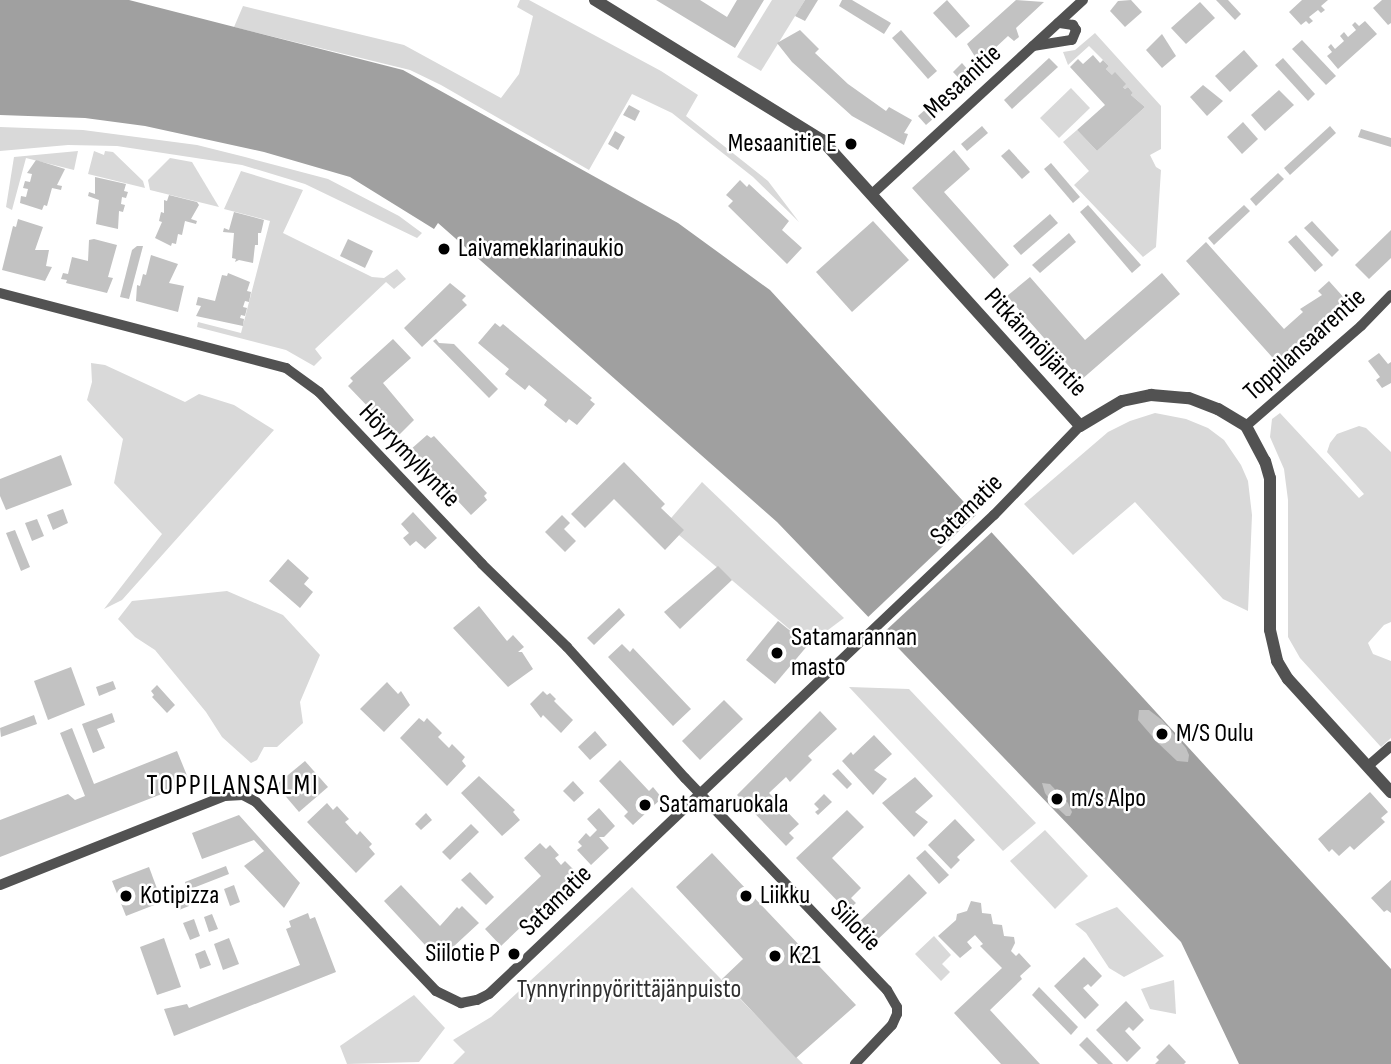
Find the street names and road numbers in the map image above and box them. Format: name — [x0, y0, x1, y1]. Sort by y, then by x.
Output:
street label: Mesaanitie — [918, 38, 1008, 126]
street label: Pitkänmöljäntie — [977, 282, 1093, 404]
street label: Toppilansaarentie — [1238, 282, 1372, 408]
street label: Höyrymyllyntie — [352, 398, 466, 514]
street label: Satamatie — [924, 468, 1010, 552]
street label: Satamatie — [513, 859, 599, 943]
street label: Siilotie — [823, 894, 887, 958]

